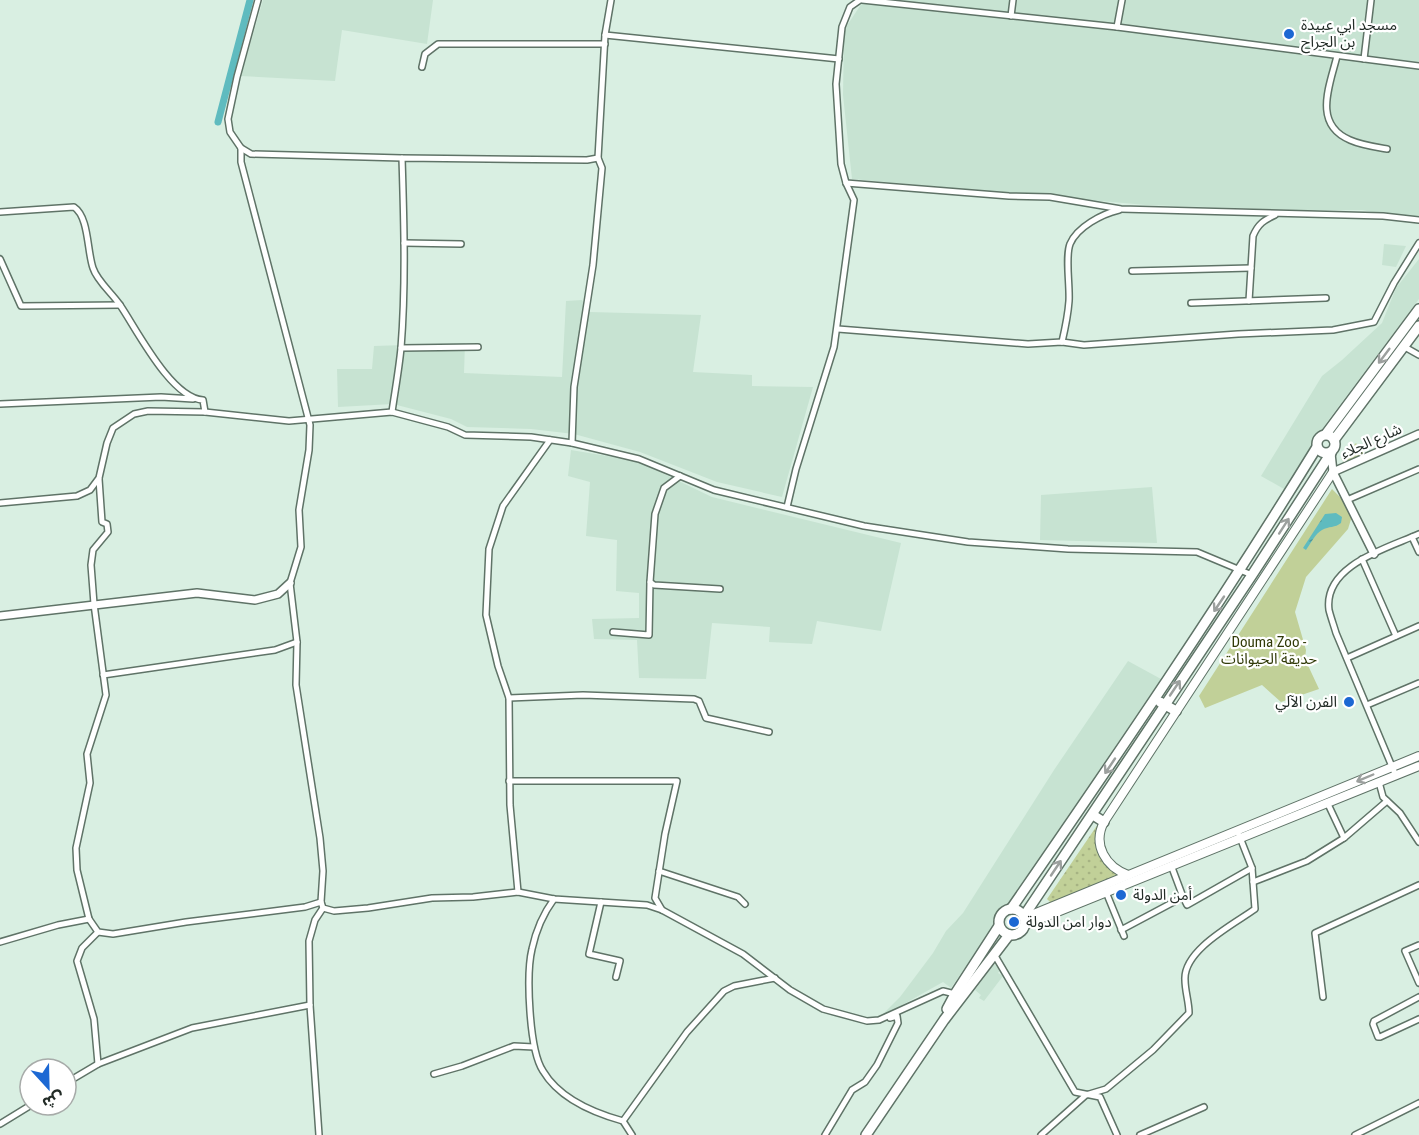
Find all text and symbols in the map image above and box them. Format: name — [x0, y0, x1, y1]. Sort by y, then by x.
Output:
place label: مسجد ابي عبيدة بن الجراح — [1301, 16, 1397, 54]
marker: مسجد ابي عبيدة بن الجراح — [1282, 27, 1296, 41]
one-way arrow — [1378, 347, 1390, 363]
street label: شارع الجلاء — [1338, 419, 1406, 465]
one-way arrow — [1277, 517, 1290, 534]
one-way arrow — [1212, 595, 1225, 612]
park label: Douma Zoo - حديقة الحيوانات — [1221, 633, 1317, 668]
one-way arrow — [1170, 680, 1182, 697]
place label: الفرن الآلي — [1275, 693, 1337, 713]
marker: الفرن الآلي — [1342, 695, 1356, 709]
one-way arrow — [1104, 757, 1116, 773]
one-way arrow — [1356, 773, 1375, 784]
one-way arrow — [1051, 860, 1063, 877]
place label: أمن الدولة — [1133, 886, 1192, 904]
marker: أمن الدولة — [1114, 888, 1128, 902]
place label: دوار امن الدولة — [1026, 913, 1112, 931]
marker: دوار امن الدولة — [1007, 915, 1021, 929]
north arrow — [18, 1057, 78, 1117]
text: ش — [40, 1088, 67, 1113]

